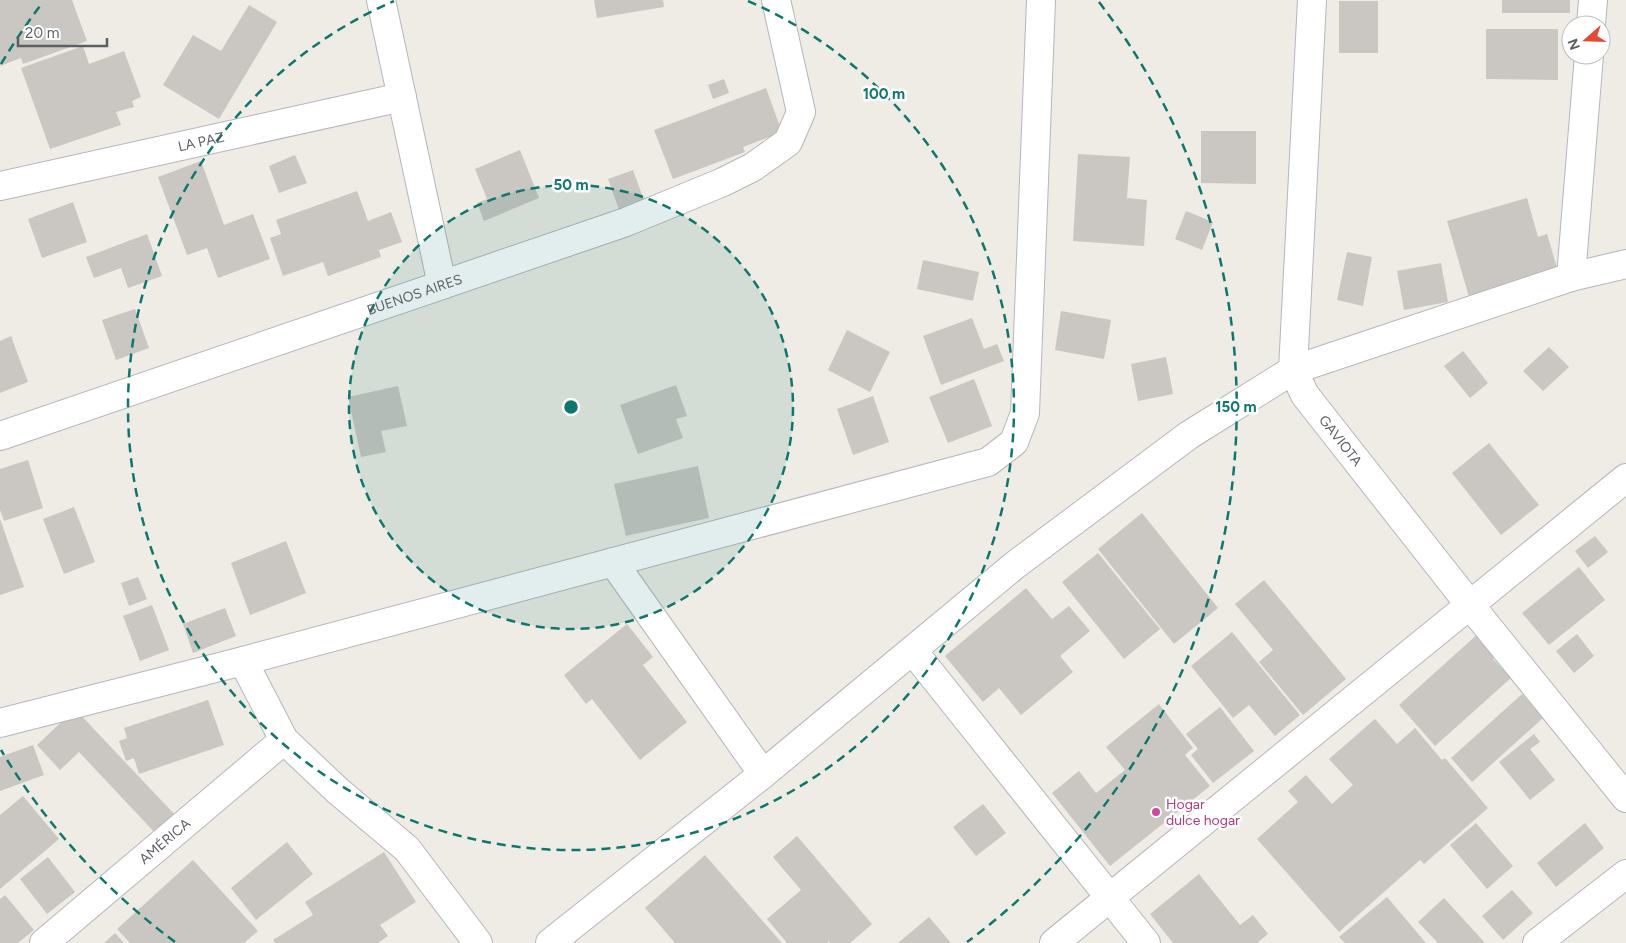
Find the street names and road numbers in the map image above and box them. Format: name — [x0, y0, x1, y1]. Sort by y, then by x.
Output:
street label: LA PAZ — [177, 129, 226, 155]
street label: BUENOS AIRES — [365, 271, 464, 319]
street label: GAVIOTA — [1315, 412, 1366, 470]
street label: AMÉRICA — [136, 815, 194, 868]

